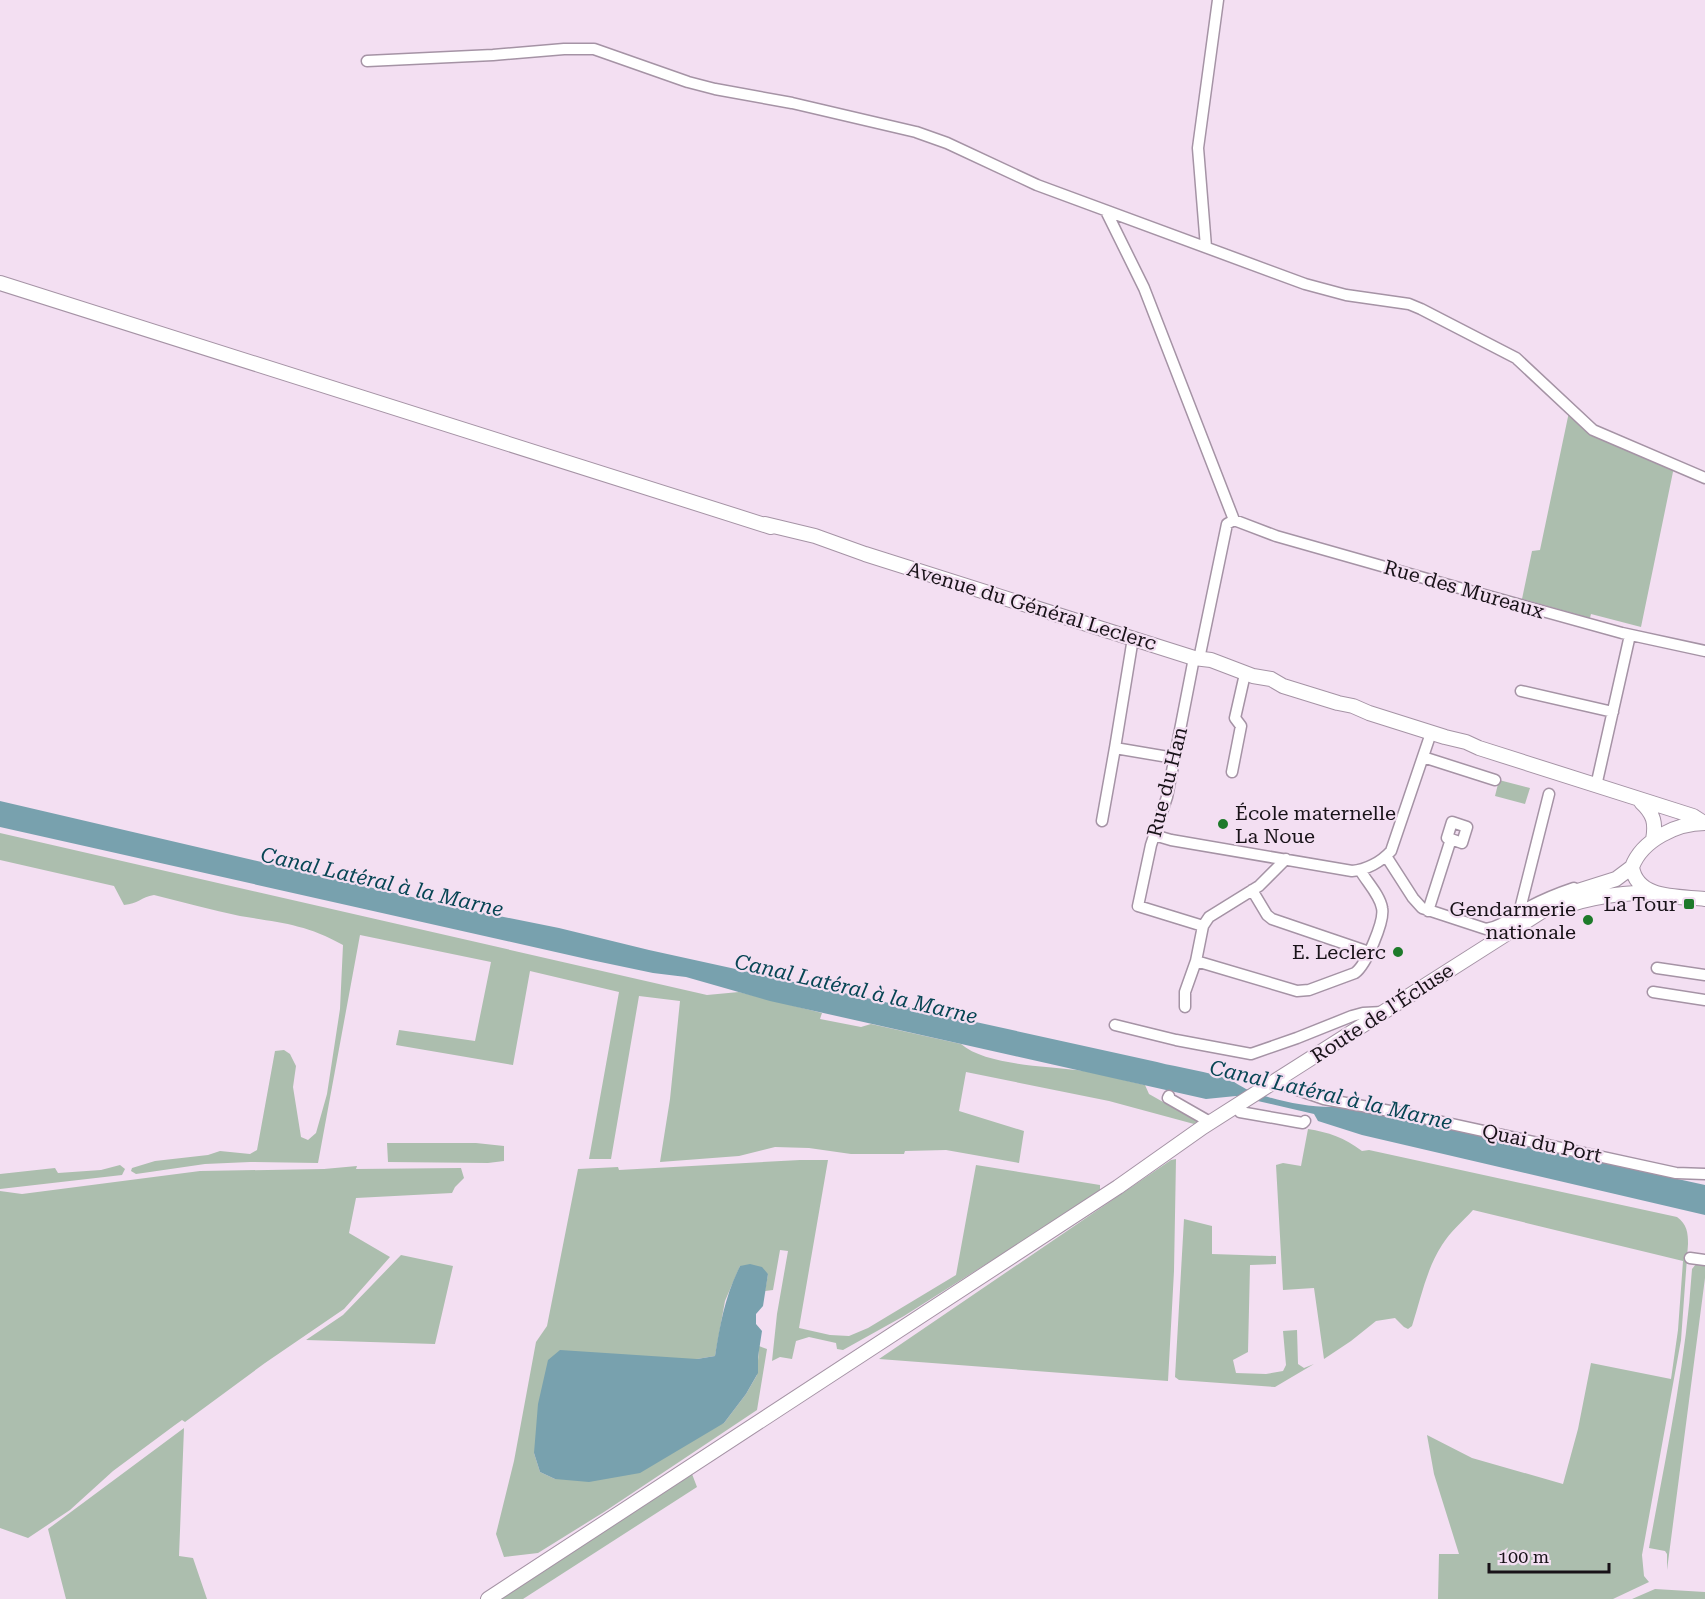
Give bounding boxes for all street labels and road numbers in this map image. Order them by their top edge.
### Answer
street label: Rue des Mureaux [1381,555,1547,624]
street label: Avenue du Général Leclerc [905,557,1159,655]
street label: Rue du Han [1142,724,1192,840]
street label: Route de l'Écluse [1306,958,1458,1068]
street label: Quai du Port [1480,1119,1605,1167]

